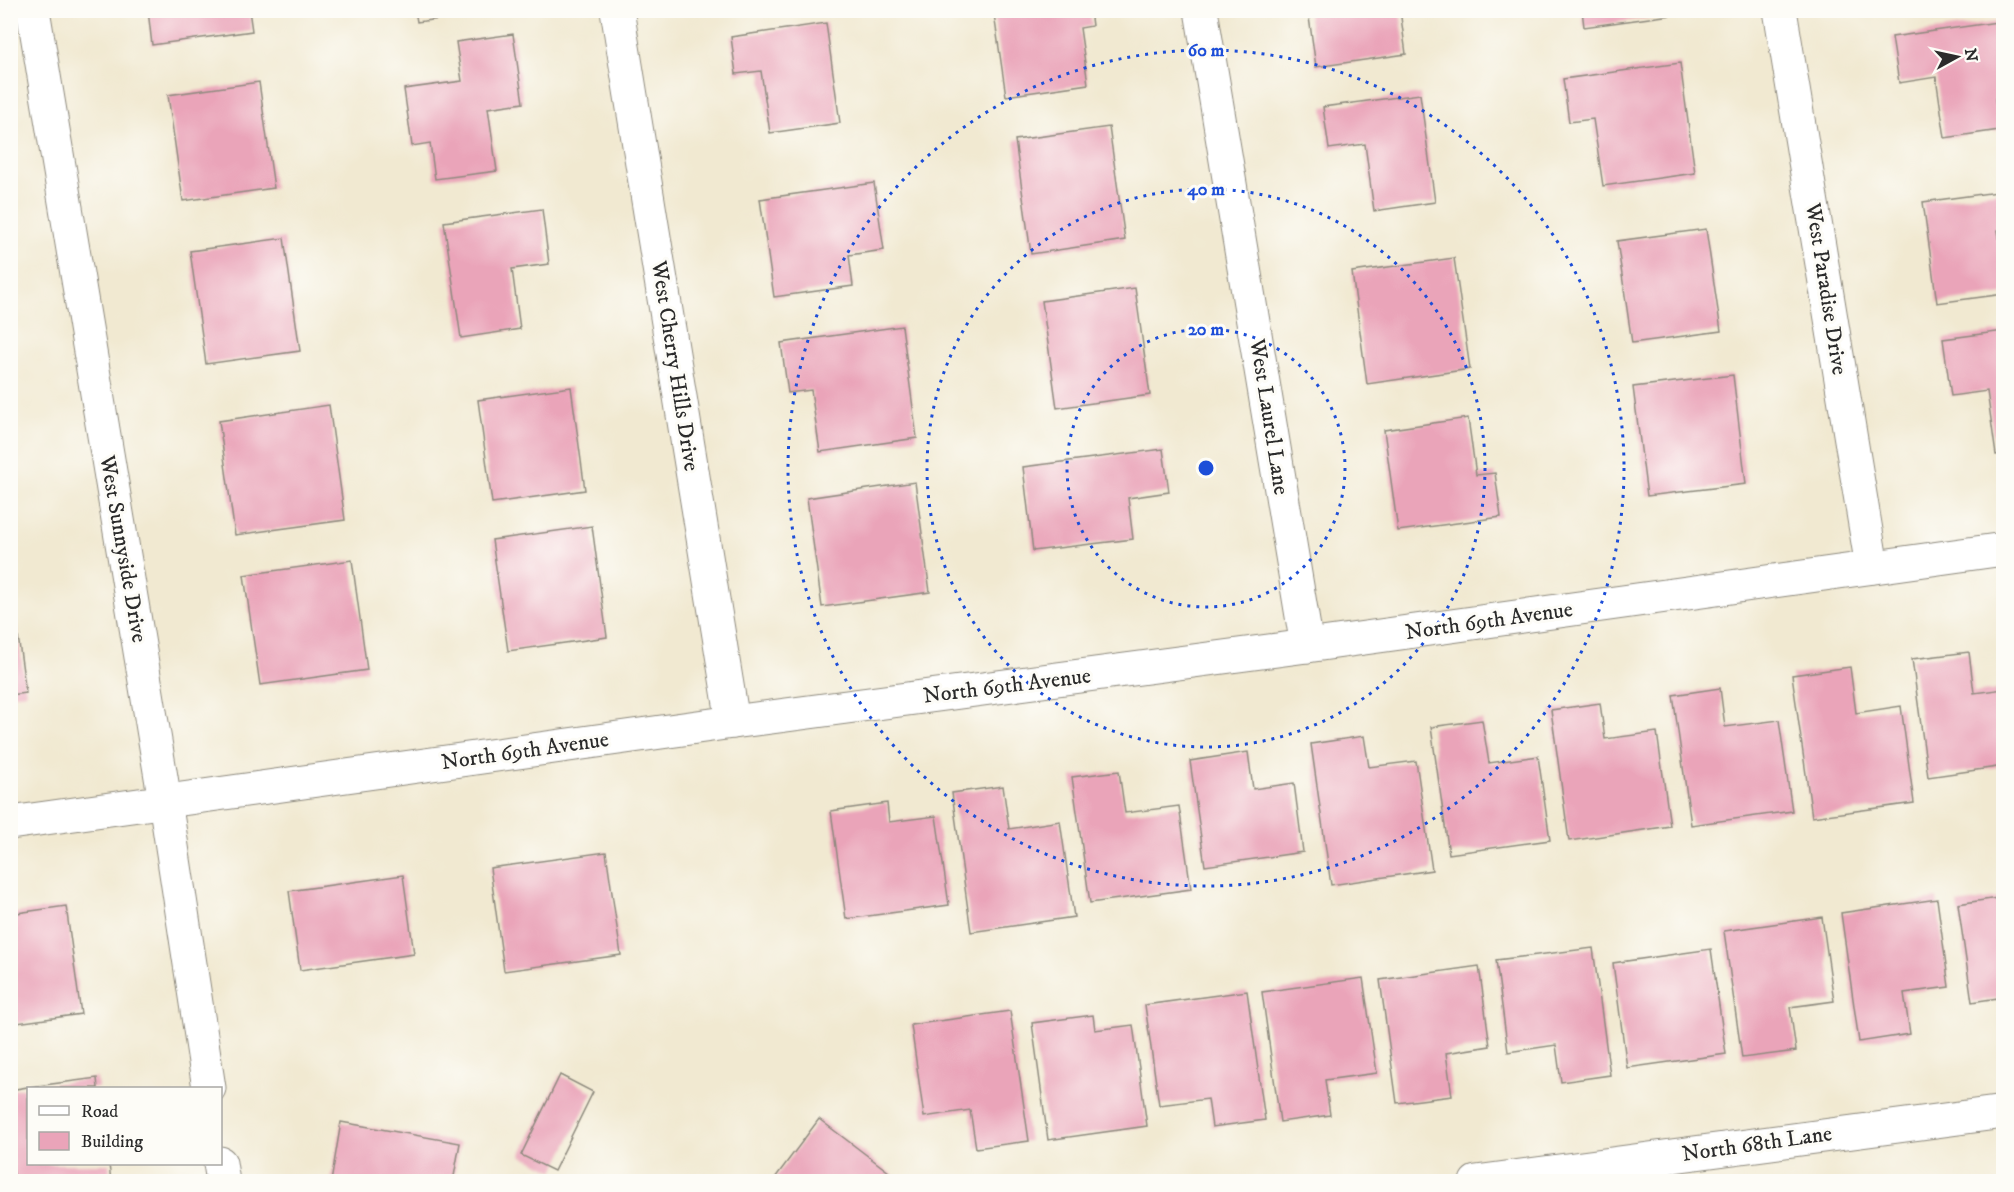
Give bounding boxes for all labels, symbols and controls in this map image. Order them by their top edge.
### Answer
north arrow [1927,27,1987,87]
text: 60 m [1188,40,1225,62]
text: N [1960,47,1982,63]
text: 40 m [1186,179,1225,201]
street label: West Paradise Drive [1799,200,1853,377]
street label: West Cherry Hills Drive [645,258,705,473]
text: 20 m [1188,319,1224,341]
street label: West Laurel Lane [1243,336,1295,497]
street label: West Sunnyside Drive [93,452,153,645]
centre of rings [1196,458,1216,478]
street label: North 69th Avenue [1403,596,1575,646]
street label: North 69th Avenue [922,662,1092,710]
street label: North 69th Avenue [439,726,611,776]
legend [27,1087,222,1165]
text: Road [81,1101,118,1123]
street label: North 68th Lane [1680,1120,1834,1168]
text: Building [81,1131,143,1153]

